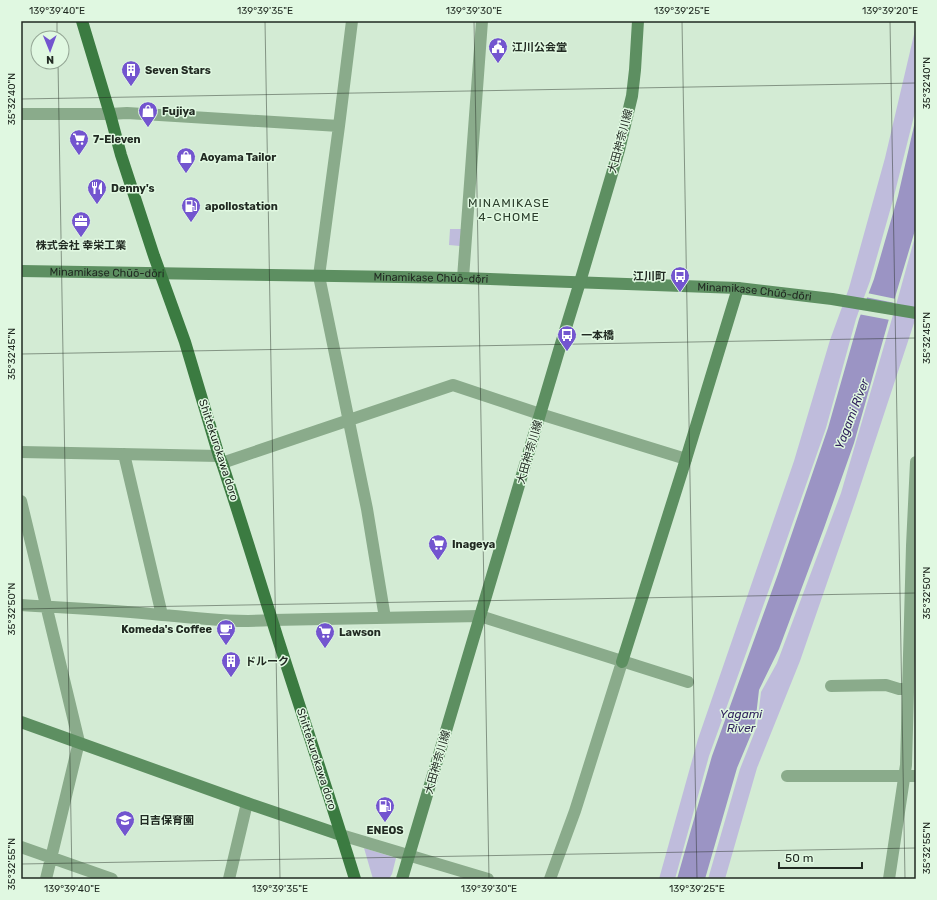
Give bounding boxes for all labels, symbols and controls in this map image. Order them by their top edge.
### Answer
text: 139°39'40"E [29,5,85,17]
text: 139°39'35"E [237,5,293,17]
text: 139°39'30"E [446,5,502,17]
text: 139°39'25"E [654,5,710,17]
text: 139°39'20"E [862,5,918,17]
north arrow [30,30,70,70]
public building icon: 江川公会堂 [487,36,509,64]
place label: 江川公会堂 [512,41,567,54]
text: N [46,53,54,66]
text: 35°32'40"N [921,57,933,109]
building icon: Seven Stars [120,59,142,87]
place label: Seven Stars [145,64,211,77]
text: 35°32'40"N [6,73,18,125]
shop icon: Fujiya [137,100,159,128]
place label: Fujiya [162,105,195,118]
street label: 大田神奈川線 [606,108,635,175]
supermarket icon: 7-Eleven [68,128,90,156]
place label: 7-Eleven [93,133,141,146]
shop icon: Aoyama Tailor [175,146,197,174]
place label: Aoyama Tailor [200,151,276,164]
restaurant icon: Denny's [86,177,108,205]
place label: Denny's [111,182,154,195]
fuel station icon: apollostation [180,195,202,223]
district label: MINAMIKASE 4-CHOME [468,196,550,224]
place label: apollostation [205,200,278,213]
office icon: 株式会社 幸栄工業 [70,210,92,238]
place label: 株式会社 幸栄工業 [36,239,126,252]
street label: Minamikase Chūō-dōri [49,265,164,280]
bus stop icon: 江川町 [669,265,691,293]
place label: 江川町 [633,270,666,283]
street label: Minamikase Chūō-dōri [373,271,489,286]
street label: Minamikase Chūō-dōri [697,281,812,304]
text: 35°32'45"N [921,312,933,364]
bus stop icon: 一本橋 [556,324,578,352]
text: 35°32'45"N [6,328,18,380]
place label: 一本橋 [581,329,614,342]
water label: Yagami River [832,377,872,451]
street label: Shittekurokawa doro [196,398,241,503]
street label: 大田神奈川線 [514,419,545,486]
supermarket icon: Inageya [427,533,449,561]
place label: Inageya [452,538,495,551]
text: 35°32'50"N [921,567,933,619]
text: 35°32'50"N [6,583,18,635]
cafe icon: Komeda's Coffee [215,618,237,646]
supermarket icon: Lawson [314,621,336,649]
place label: Komeda's Coffee [121,623,212,636]
place label: Lawson [339,626,381,639]
building icon: ドルーク [220,650,242,678]
place label: ドルーク [245,655,289,668]
street label: Shittekurokawa doro [294,707,339,812]
water label: Yagami River [720,707,763,735]
street label: 大田神奈川線 [422,729,453,796]
fuel station icon: ENEOS [374,795,396,823]
school or university icon: 日吉保育園 [114,809,136,837]
place label: 日吉保育園 [139,814,194,827]
text: 35°32'55"N [921,822,933,874]
place label: ENEOS [366,824,404,837]
text: 35°32'55"N [6,838,18,890]
scale bar [779,844,862,870]
text: 50 m [785,851,813,865]
text: 139°39'40"E [44,883,100,895]
text: 139°39'35"E [252,883,308,895]
text: 139°39'30"E [461,883,517,895]
text: 139°39'25"E [669,883,725,895]

